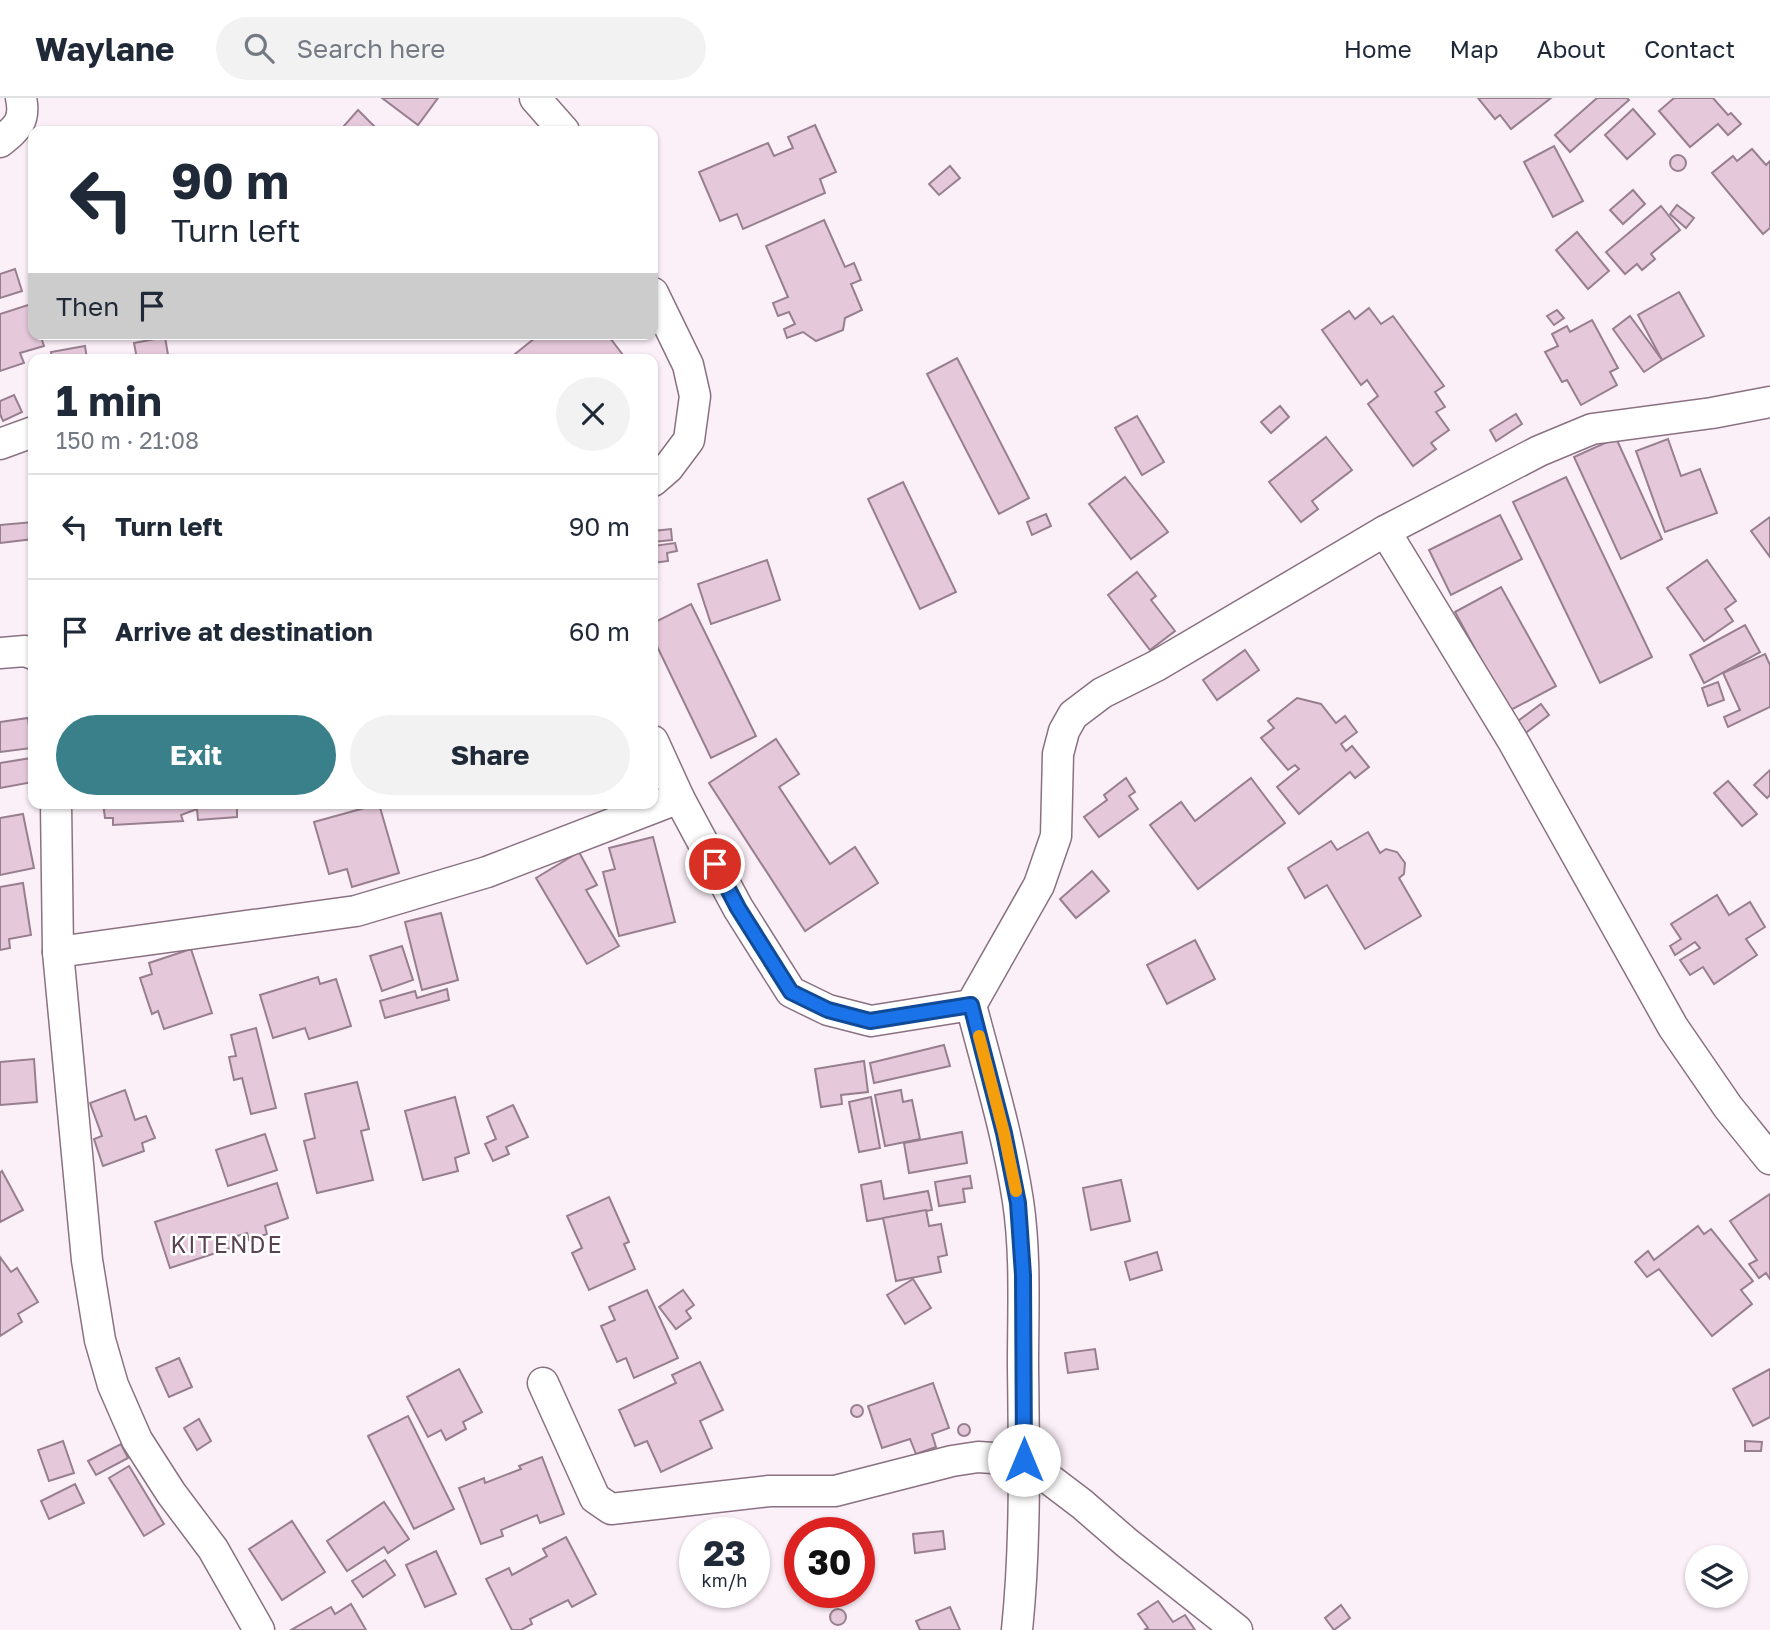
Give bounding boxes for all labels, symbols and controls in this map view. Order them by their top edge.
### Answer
search box [216,17,706,80]
text: Waylane [35,29,174,68]
icon: search [240,29,278,67]
text: Search here [296,33,445,64]
text: Home [1344,34,1412,63]
text: Map [1450,34,1499,63]
text: About [1537,34,1606,63]
text: Contact [1644,34,1735,63]
text: 90 m [171,151,289,210]
icon: left [56,154,147,245]
text: Turn left [171,211,300,249]
icon: arrive [133,287,171,325]
text: Then [56,291,119,322]
text: 1 min [56,375,162,425]
button: close [556,377,630,451]
text: 150 m · 21:08 [56,426,199,454]
icon: left [56,508,94,546]
text: Turn left [115,511,223,542]
text: 90 m [569,511,630,542]
icon: arrive [56,613,94,651]
text: Arrive at destination [115,616,373,647]
text: 60 m [569,616,630,647]
button: Exit [56,715,336,795]
button: Share [350,715,630,795]
pin [685,834,745,894]
icon: arrive [696,845,734,883]
district label: KITENDE [171,1230,284,1258]
position arrow [987,1423,1061,1497]
speed limit sign: 30 [784,1517,875,1608]
text: 23 [703,1532,746,1574]
map controls [1685,1545,1748,1608]
button: layers [1685,1545,1748,1608]
text: km/h [702,1569,747,1591]

